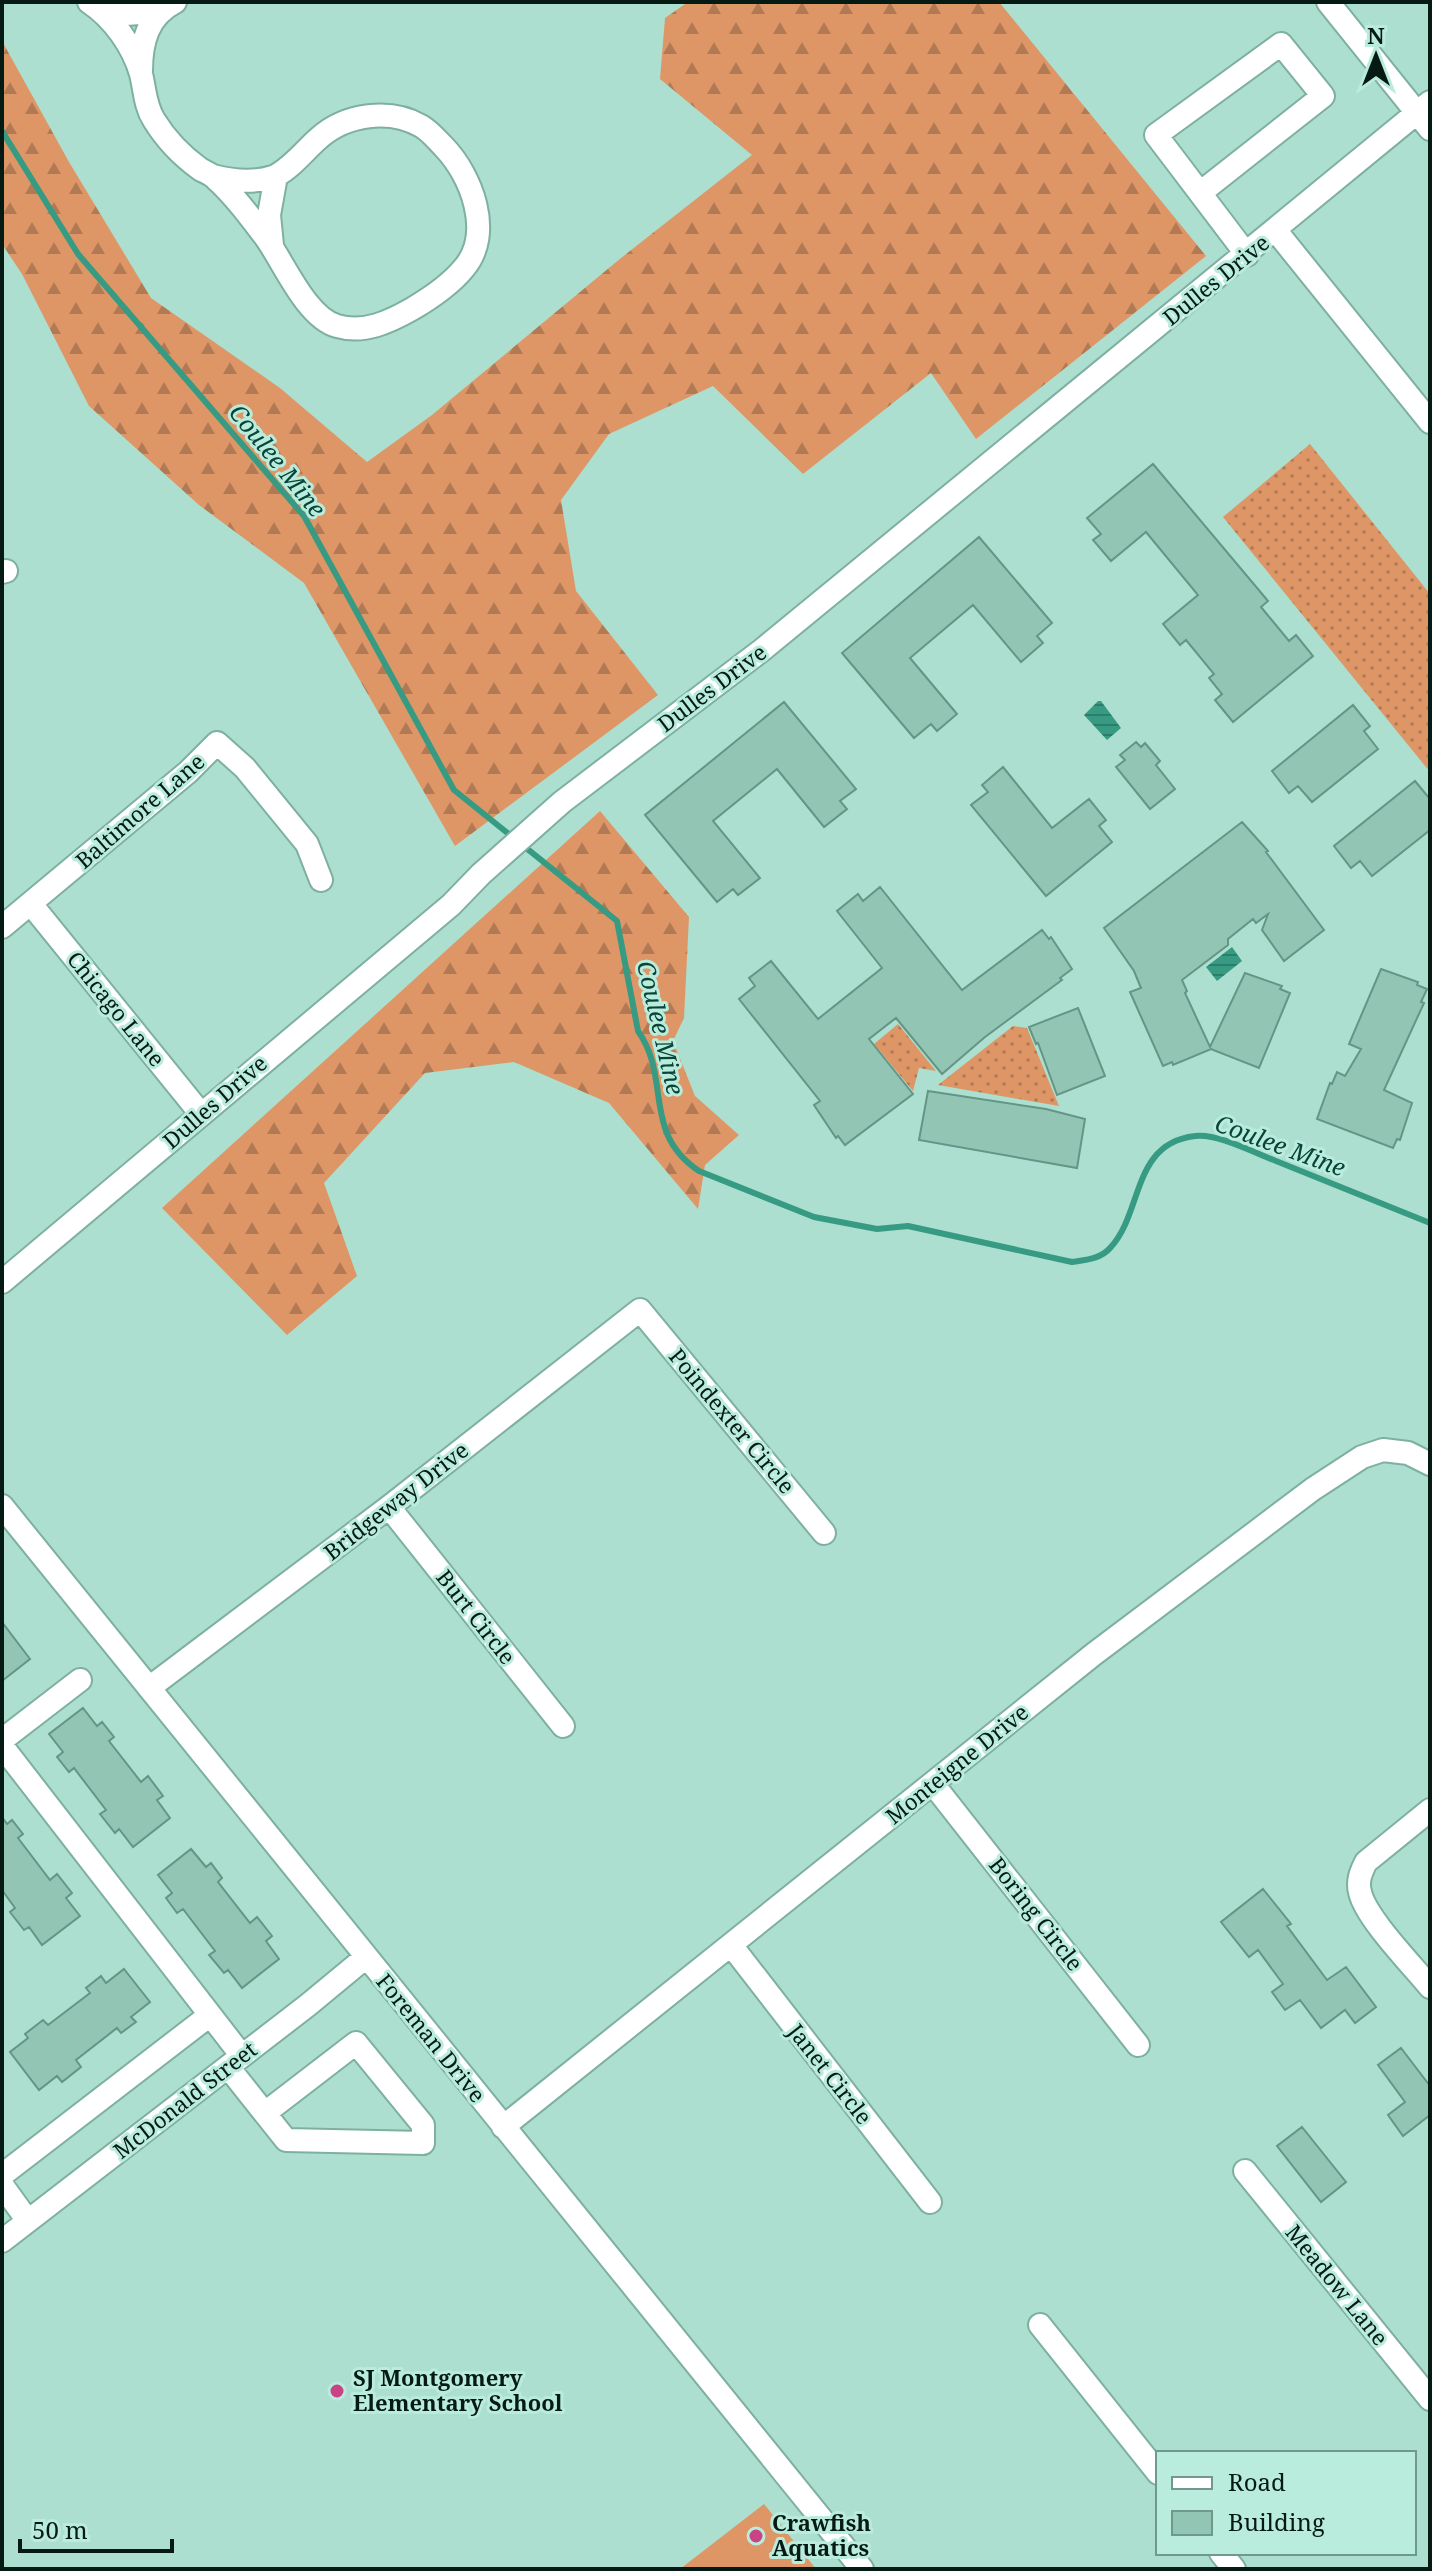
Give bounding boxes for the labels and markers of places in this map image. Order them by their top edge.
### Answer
place label: SJ Montgomery Elementary School [353,2362,563,2417]
marker: SJ Montgomery Elementary School [328,2382,346,2400]
place label: Crawfish Aquatics [772,2507,871,2562]
marker: Crawfish Aquatics [747,2527,765,2545]

